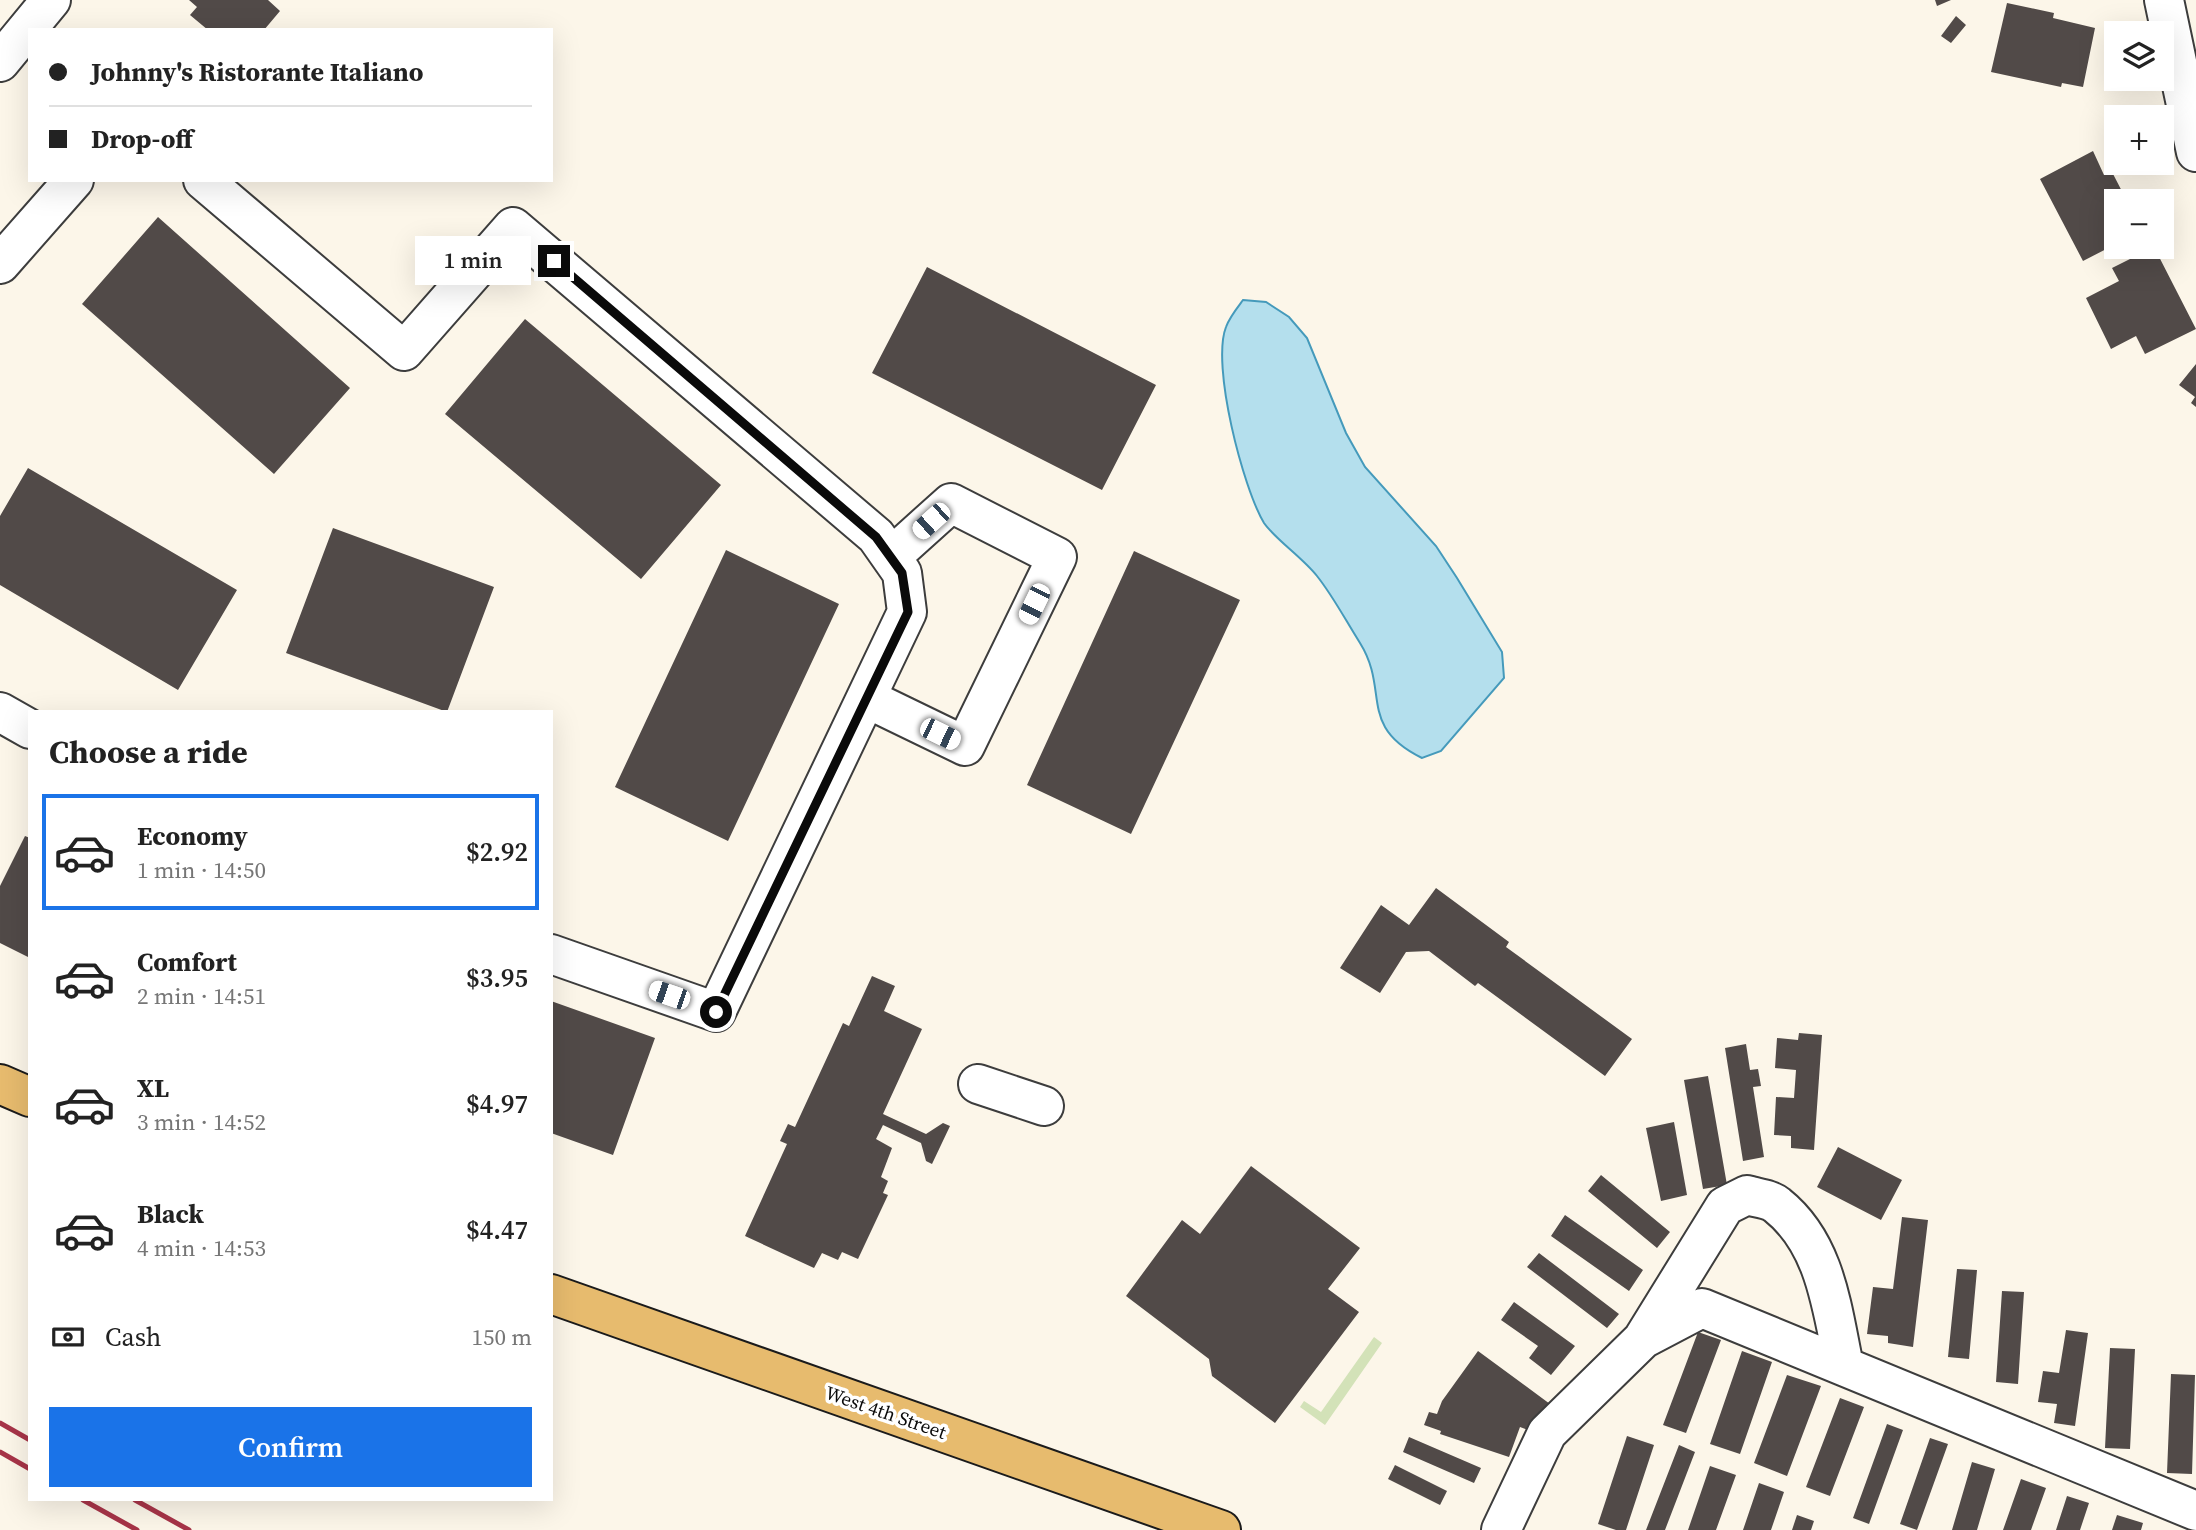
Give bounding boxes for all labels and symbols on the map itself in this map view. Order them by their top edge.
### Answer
callout: 1 min [414,236,530,286]
route end [538,245,570,277]
car [909,499,954,543]
car [1016,581,1053,627]
car [917,715,964,753]
car [646,978,693,1012]
route start [700,996,732,1028]
street label: West 4th Street [822,1379,951,1445]

